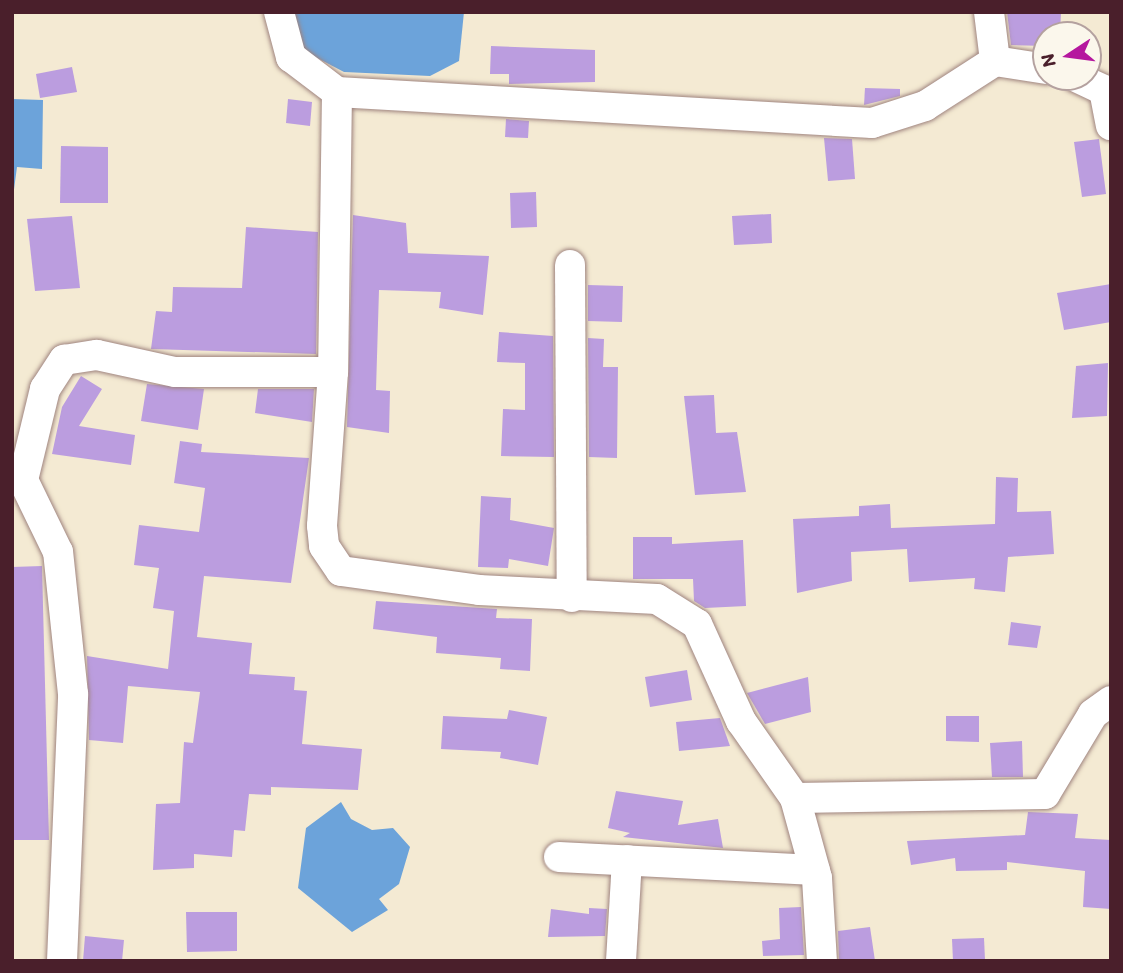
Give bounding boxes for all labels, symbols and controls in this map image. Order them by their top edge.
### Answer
north arrow [1032,21,1102,91]
text: N [1035,52,1061,69]

